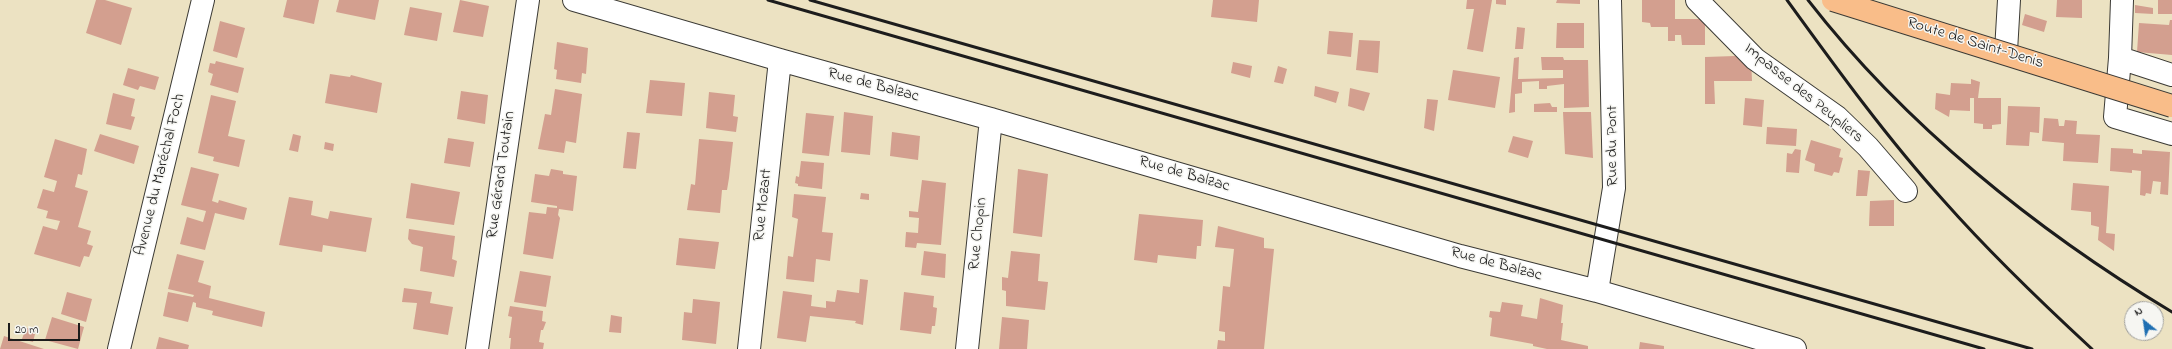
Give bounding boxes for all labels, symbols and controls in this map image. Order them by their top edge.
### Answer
street label: Route de Saint-Denis [1904,14,2046,74]
street label: Impasse des Peupliers [1739,40,1867,148]
street label: Rue de Balzac [825,65,921,107]
street label: Avenue du Maréchal Foch [132,92,190,258]
street label: Rue du Pont [1603,105,1623,187]
street label: Rue Gérard Toutain [484,110,520,240]
street label: Rue de Balzac [1136,153,1232,197]
street label: Rue Mozart [751,168,777,242]
street label: Rue Chopin [966,197,992,271]
street label: Rue de Balzac [1448,244,1544,286]
north arrow [2124,301,2164,341]
text: N [2131,303,2146,320]
scale bar [10,315,82,341]
text: 20 m [15,321,38,339]

